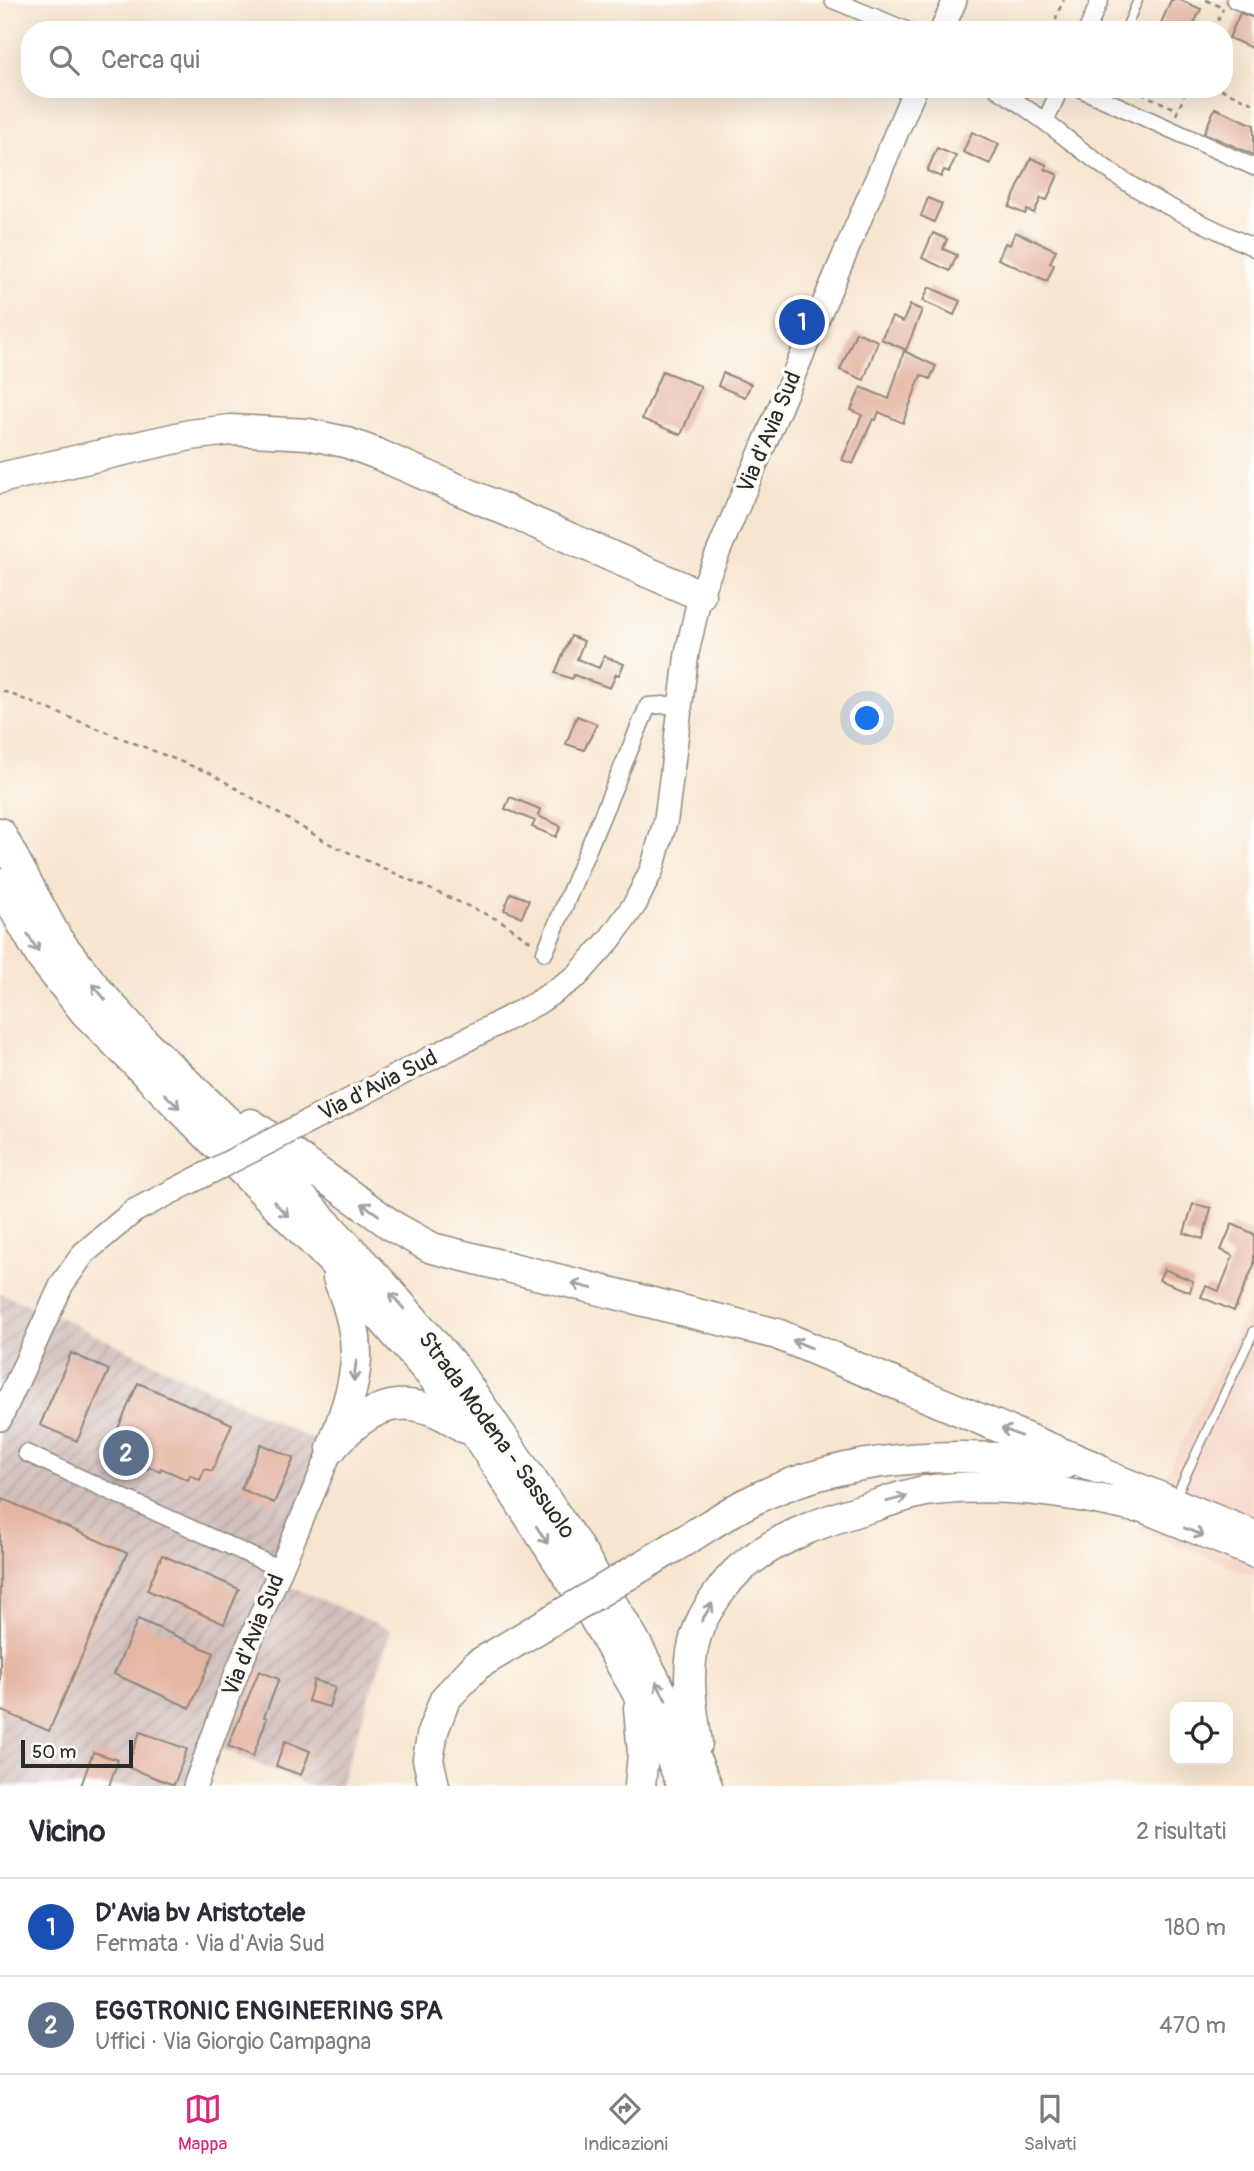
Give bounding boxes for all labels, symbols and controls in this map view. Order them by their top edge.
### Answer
search box [21,21,1233,98]
icon: search [45,41,83,79]
text: Cerca qui [101,44,200,76]
pin: 1 [779,296,825,348]
street label: Via d'Avia Sud [730,367,808,497]
your location [850,701,884,735]
one-way arrow [26,933,40,953]
one-way arrow [91,983,107,1001]
street label: Via d'Avia Sud [314,1043,442,1127]
one-way arrow [163,1092,180,1109]
one-way arrow [273,1200,290,1217]
one-way arrow [361,1202,380,1217]
one-way arrow [571,1279,594,1292]
one-way arrow [389,1292,405,1310]
street label: Strada Modena - Sassuolo [412,1326,582,1544]
one-way arrow [791,1337,813,1350]
one-way arrow [348,1359,361,1382]
one-way arrow [1001,1424,1023,1437]
pin: 2 [103,1427,149,1479]
one-way arrow [885,1492,908,1505]
one-way arrow [535,1524,549,1544]
one-way arrow [1183,1526,1204,1539]
street label: Via d'Avia Sud [215,1570,291,1700]
one-way arrow [701,1603,715,1623]
one-way arrow [654,1682,668,1702]
map controls [1170,1702,1233,1765]
button: locate [1170,1702,1233,1765]
scale bar [21,1737,133,1769]
text: 50 m [32,1740,76,1764]
text: Vicino [28,1813,105,1850]
text: 2 risultati [1136,1817,1226,1846]
text: D'Avia bv Aristotele [95,1897,305,1929]
text: 1 [47,1913,56,1942]
text: 180 m [1164,1913,1226,1942]
text: Fermata · Via d'Avia Sud [95,1929,325,1958]
text: EGGTRONIC ENGINEERING SPA [95,1995,443,2027]
text: 2 [45,2011,57,2040]
text: 470 m [1159,2011,1226,2040]
text: Uffici · Via Giorgio Campagna [95,2027,371,2056]
tab: Mappa [178,2090,227,2156]
tab: Indicazioni [583,2090,668,2156]
tab: Salvati [1024,2090,1076,2156]

